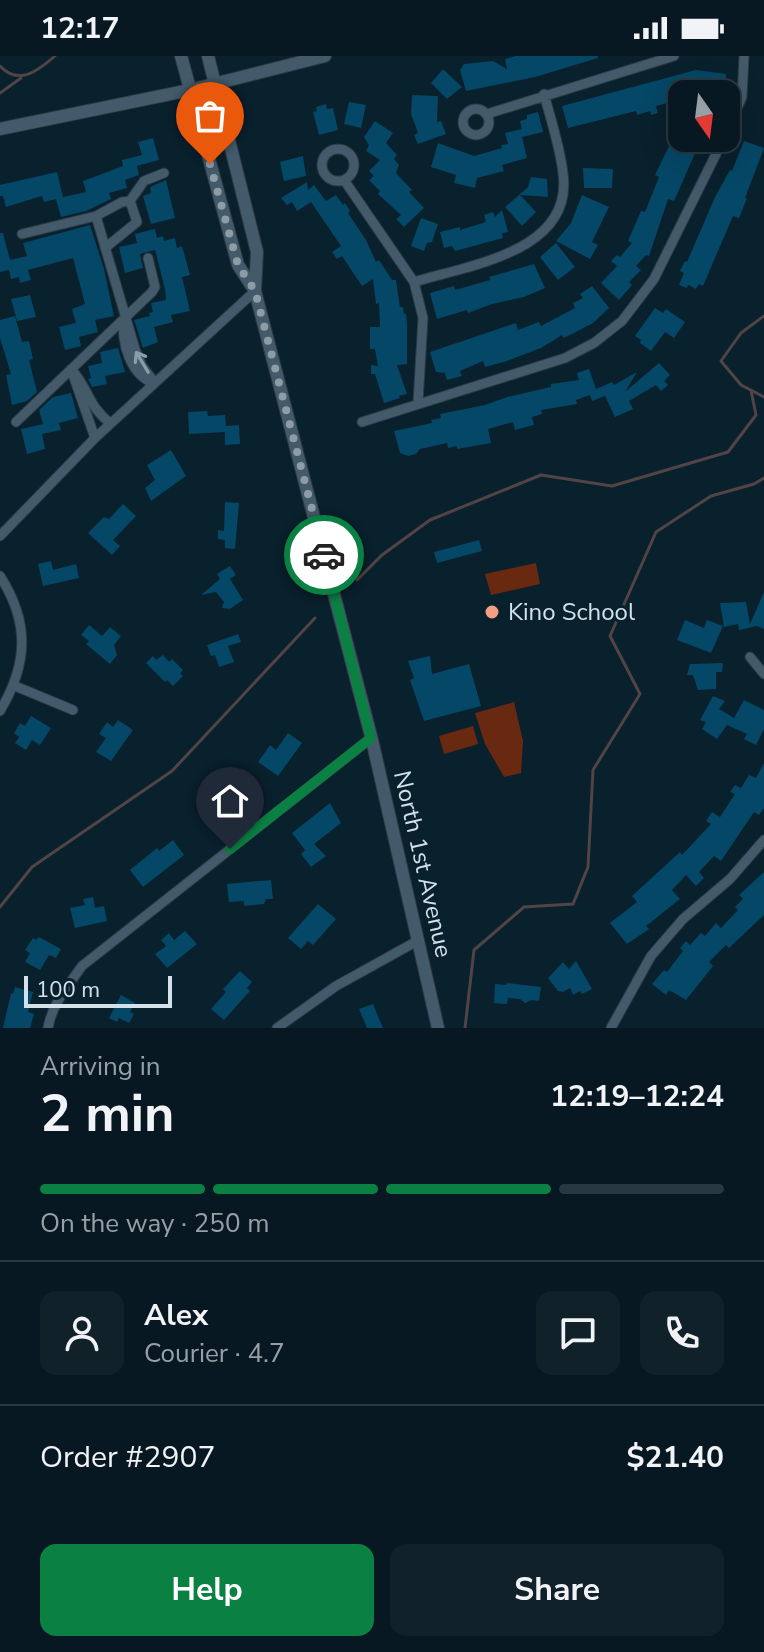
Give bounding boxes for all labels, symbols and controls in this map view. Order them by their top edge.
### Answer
text: 12:17 [40,8,119,49]
north arrow [668,80,740,152]
map controls [668,80,740,152]
pin [176,82,244,164]
icon: bag [188,94,232,138]
one-way arrow [134,351,150,374]
courier [284,515,364,595]
icon: car [302,533,346,577]
place label: Kino School [508,596,635,628]
marker: Kino School [483,603,501,621]
pin [196,767,264,849]
street label: North 1st Avenue [386,768,460,960]
icon: home [208,779,252,823]
scale bar [24,972,172,1008]
text: 100 m [36,975,100,1005]
text: Arriving in [40,1049,161,1084]
text: 12:19–12:24 [550,1076,724,1117]
text: 2 min [40,1078,175,1149]
text: On the way · 250 m [40,1206,269,1241]
button: person [40,1291,124,1375]
button: chat [536,1291,620,1375]
button: phone [640,1291,724,1375]
text: Alex [144,1295,208,1336]
text: Courier · 4.7 [144,1336,285,1371]
text: Order #2907 [40,1437,215,1478]
text: $21.40 [627,1437,724,1478]
button: Help [40,1544,374,1636]
button: Share [390,1544,724,1636]

